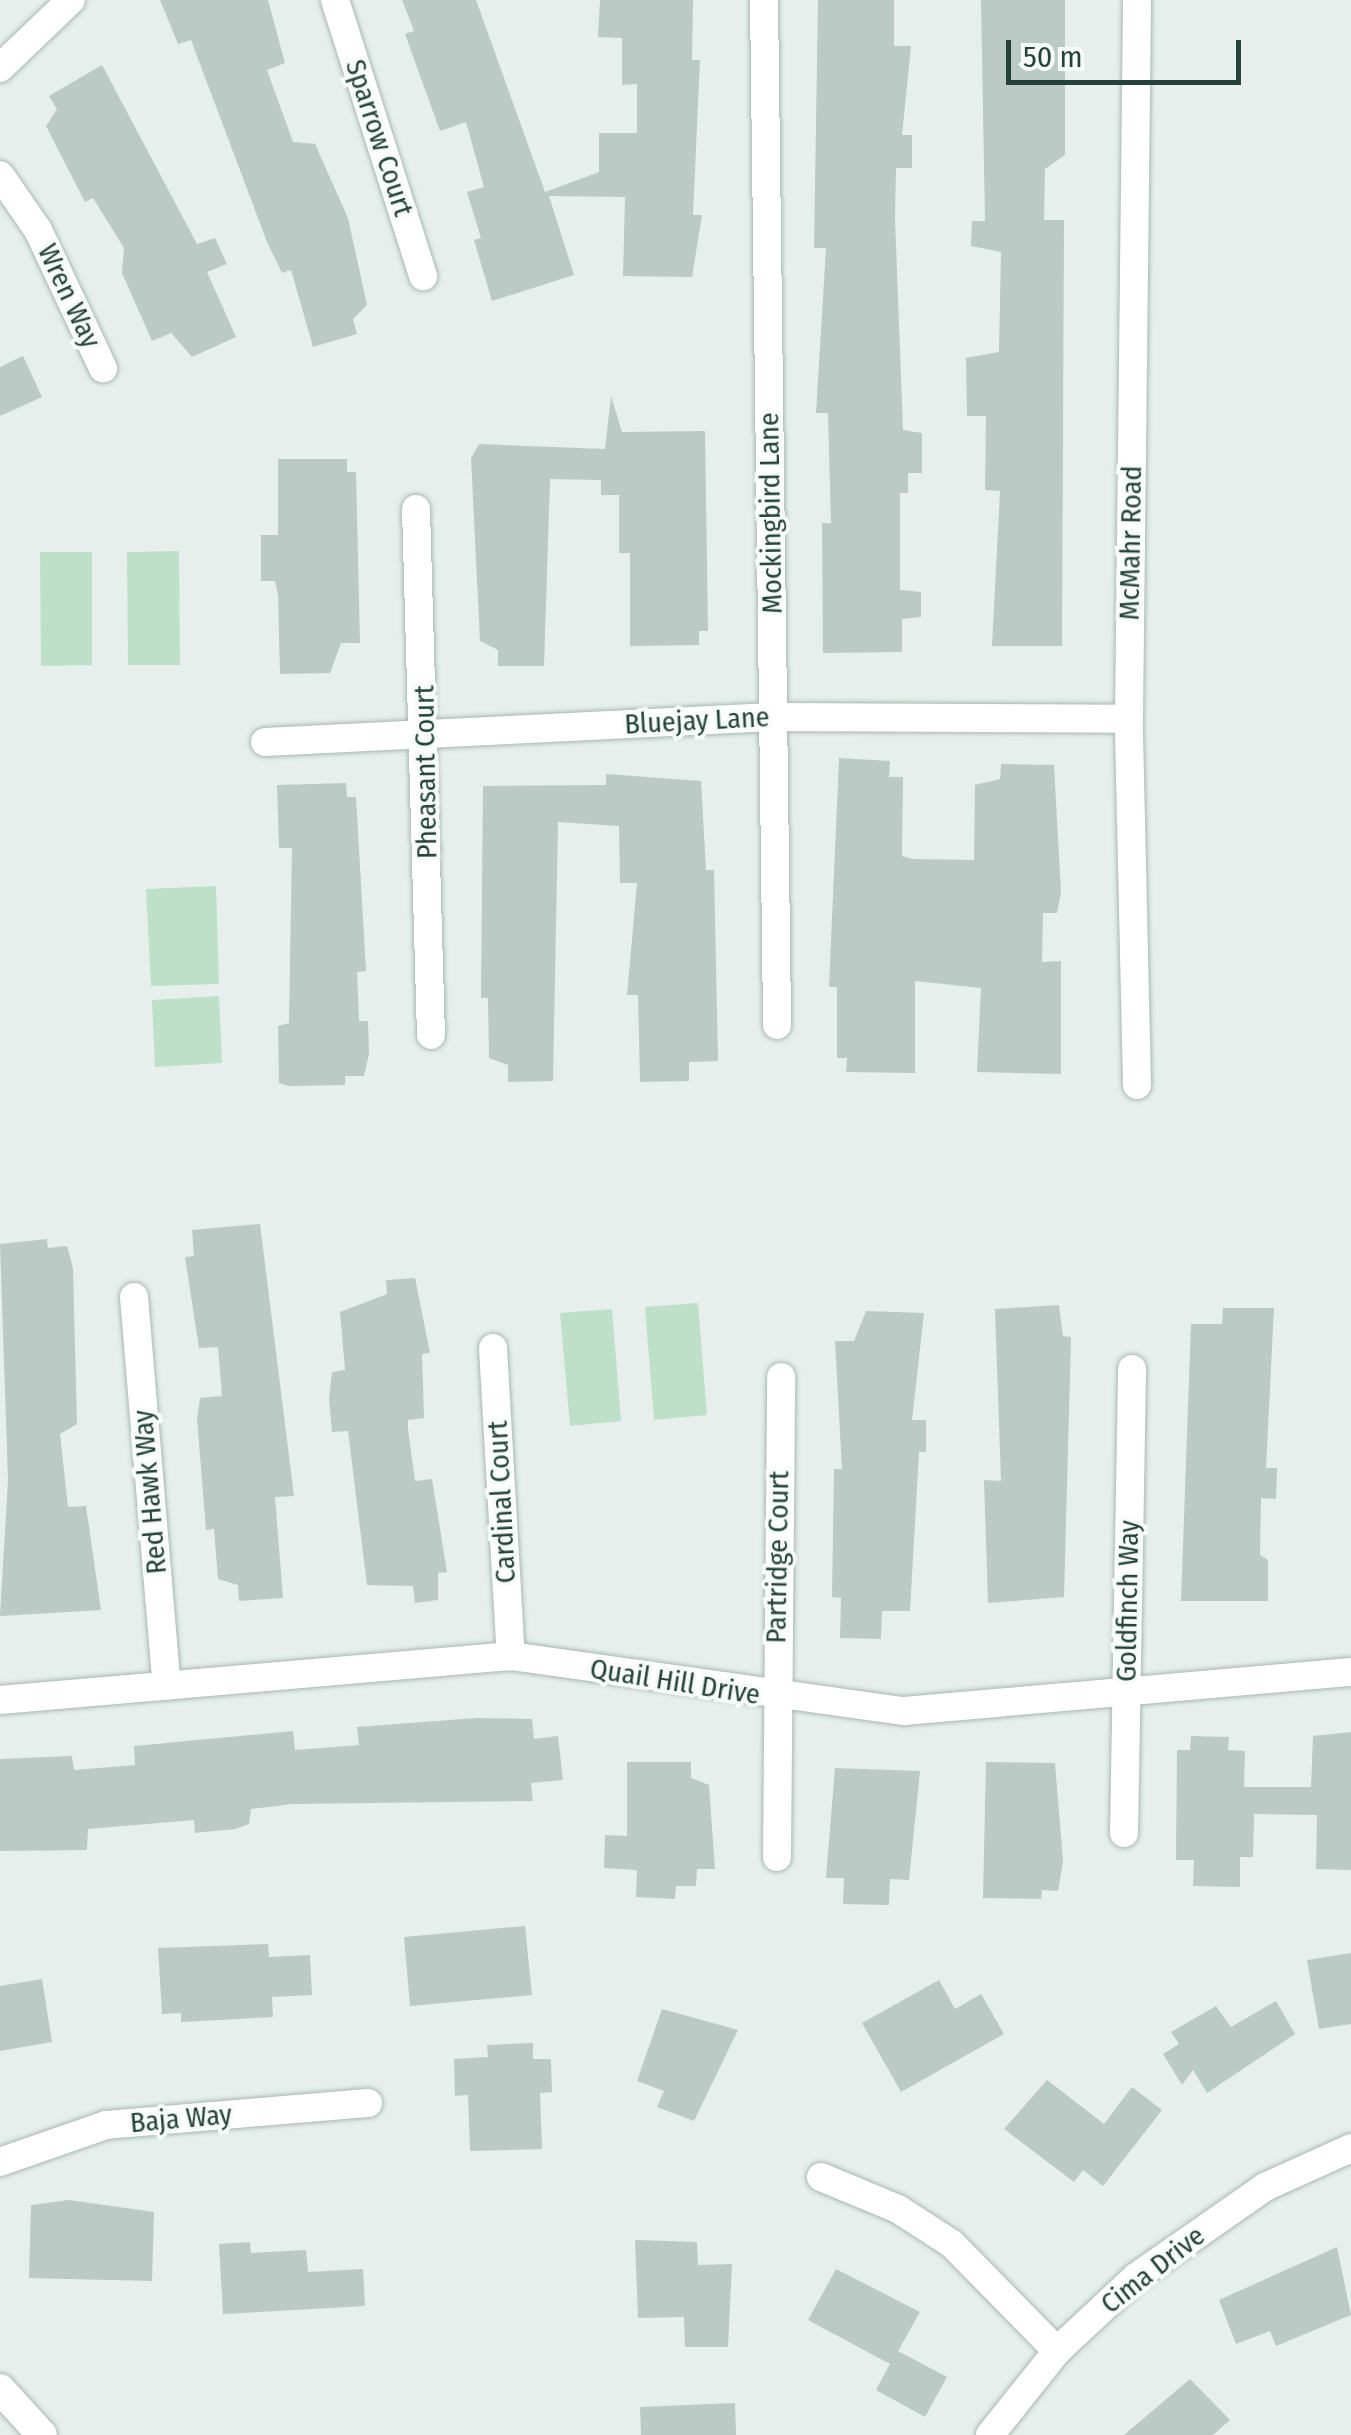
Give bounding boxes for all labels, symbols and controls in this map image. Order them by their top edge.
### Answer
scale bar [1011,20,1246,82]
text: 50 m [1023,39,1083,75]
street label: Sparrow Court [338,55,420,221]
street label: Wren Way [30,239,108,353]
street label: Mockingbird Lane [752,412,790,614]
street label: McMahr Road [1113,465,1149,621]
street label: Pheasant Court [408,685,444,859]
street label: Bluejay Lane [624,700,770,742]
street label: Red Hawk Way [126,1409,174,1575]
street label: Cardinal Court [481,1420,523,1584]
street label: Partridge Court [760,1470,796,1644]
street label: Goldfinch Way [1110,1520,1146,1682]
street label: Quail Hill Drive [588,1652,762,1712]
street label: Baja Way [129,2098,233,2140]
street label: Cima Drive [1094,2219,1212,2321]

